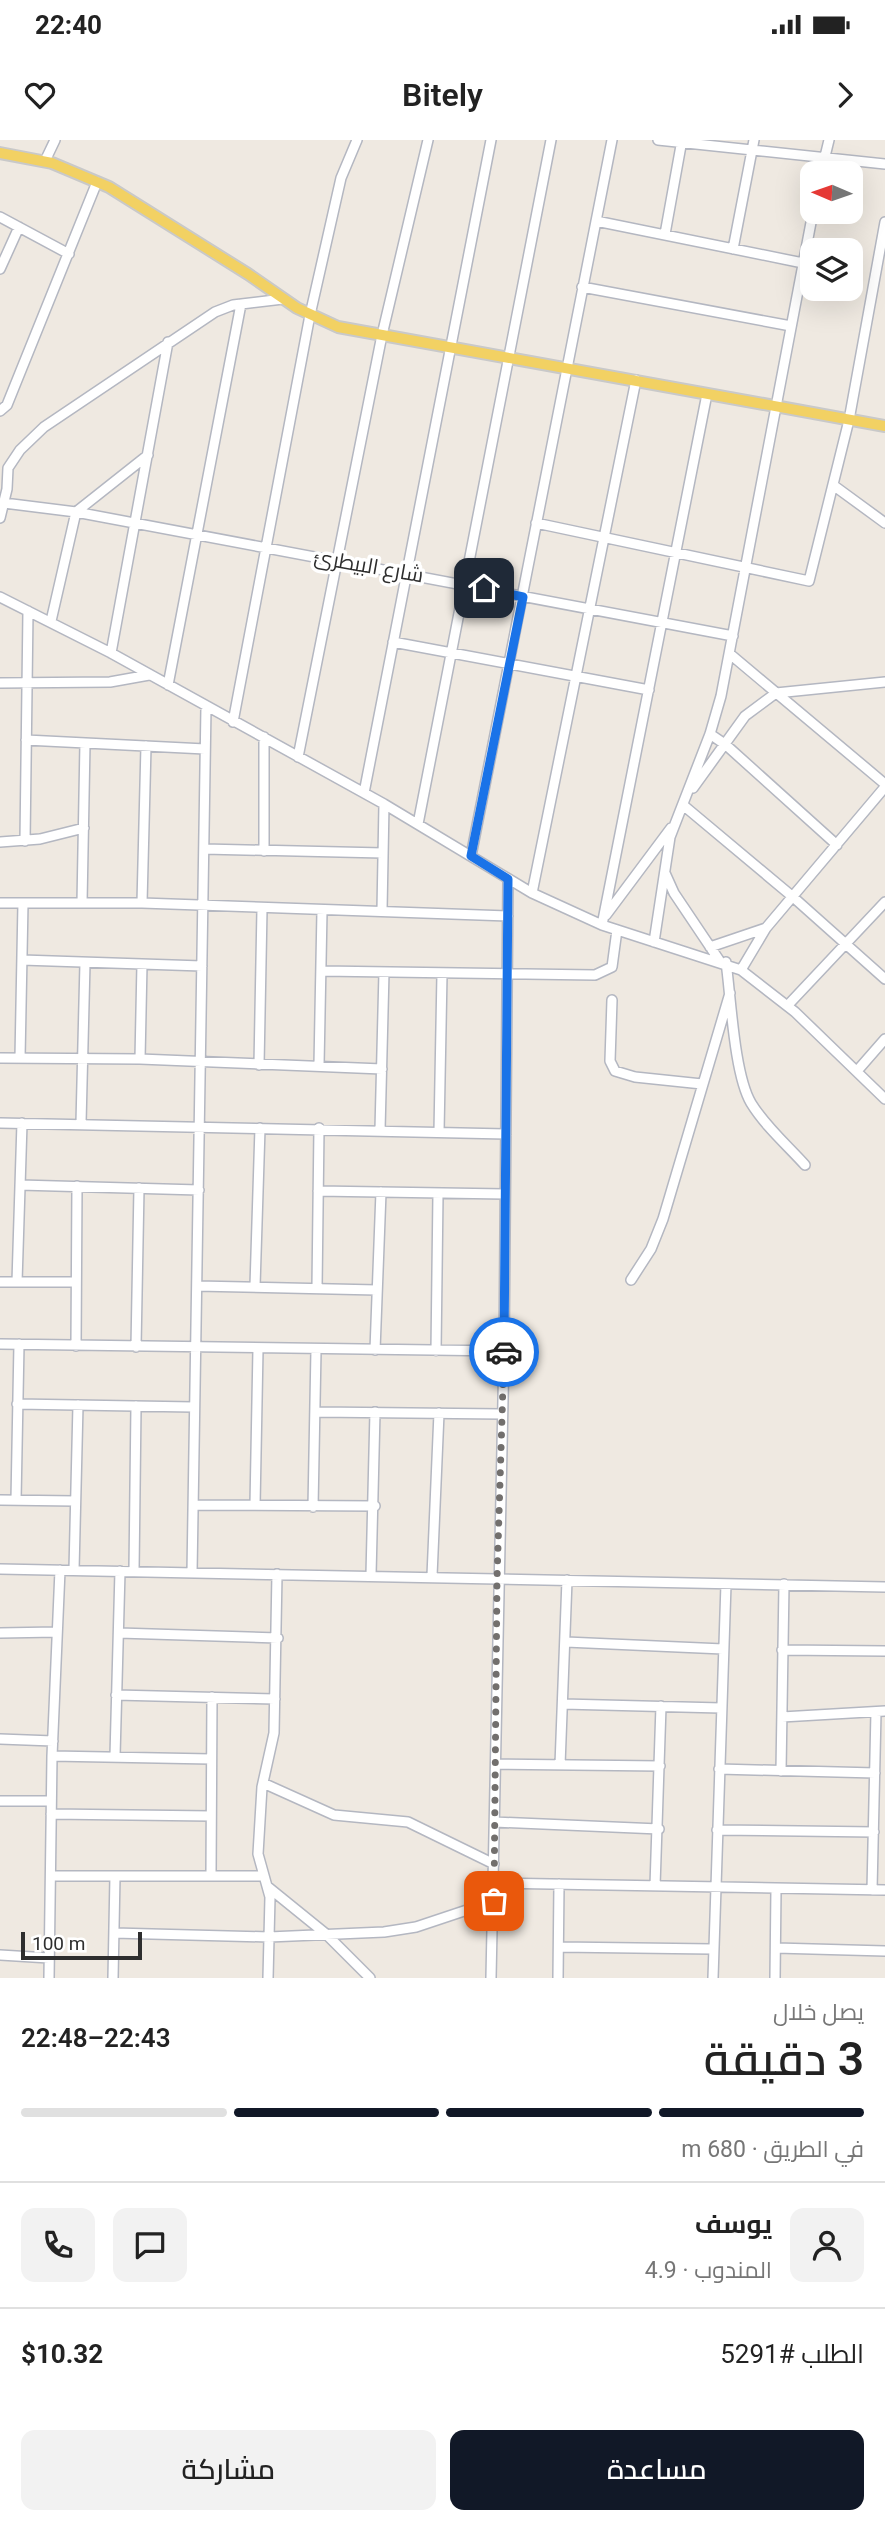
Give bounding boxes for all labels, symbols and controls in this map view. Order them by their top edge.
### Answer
text: 22:40 [35,10,102,40]
icon: heart [21,76,59,114]
text: Bitely [402,76,483,114]
icon: forward [826,76,864,114]
north arrow [800,161,863,224]
map controls [800,161,863,301]
button: layers [800,238,863,301]
street label: شارع البيطرئ [312,545,426,589]
pin [454,558,514,618]
icon: home [465,569,503,607]
courier [469,1317,539,1387]
icon: car [485,1333,523,1371]
pin [464,1871,524,1931]
icon: bag [475,1882,513,1920]
scale bar [21,1929,142,1961]
text: 100 m [32,1932,85,1955]
text: يصل خلال [773,1999,864,2026]
text: 22:43–22:48 [21,2023,171,2053]
text: 3 دقيقة [704,2032,864,2086]
text: في الطريق · 680 m [681,2136,864,2163]
button: phone [21,2208,95,2282]
button: chat [113,2208,187,2282]
button: person [790,2208,864,2282]
text: يوسف [695,2209,772,2239]
text: المندوب · 4.9 [645,2257,772,2284]
text: $10.32 [21,2339,103,2369]
text: الطلب #5291 [720,2339,864,2369]
button: مشاركة [21,2430,436,2510]
button: مساعدة [450,2430,864,2510]

